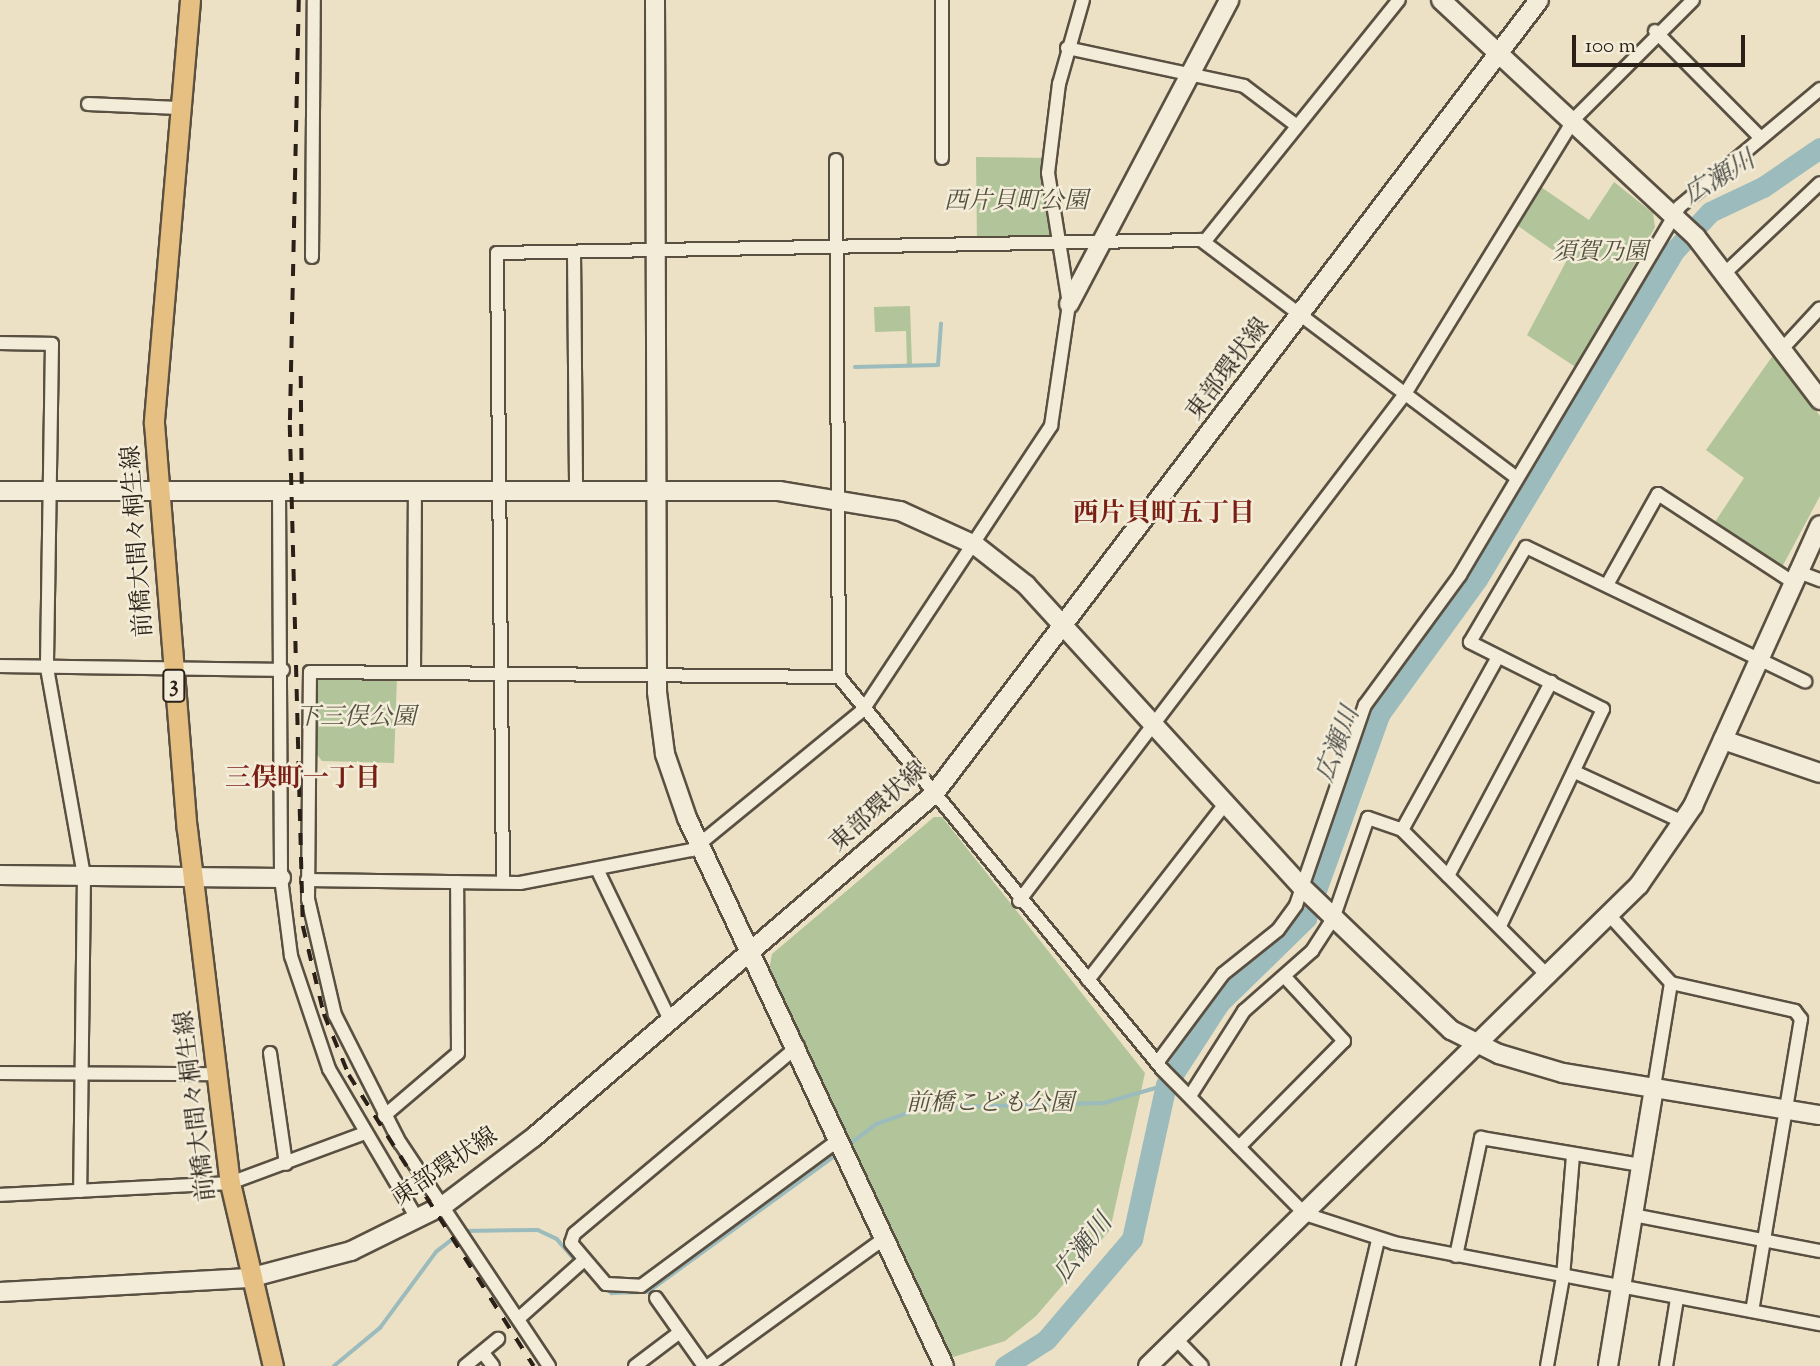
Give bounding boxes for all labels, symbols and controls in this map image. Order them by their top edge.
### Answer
scale bar [1575,21,1748,65]
text: 100 m [1585,32,1636,62]
water label: 広瀬川 [1679,146,1761,212]
park label: 西片貝町公園 [944,189,1088,217]
park label: 須賀乃園 [1552,240,1648,268]
street label: 東部環状線 [1181,313,1277,427]
street label: 前橋大間々桐生線 [118,444,160,638]
district label: 西片貝町五丁目 [1073,499,1255,531]
road number: 3 [162,666,186,706]
water label: 広瀬川 [1310,703,1368,787]
park label: 下三俣公園 [296,705,416,733]
street label: 東部環状線 [825,757,933,859]
district label: 三俣町一丁目 [225,764,381,796]
street label: 前橋大間々桐生線 [171,1009,223,1203]
park label: 前橋こども公園 [906,1091,1074,1119]
street label: 東部環状線 [388,1123,504,1213]
water label: 広瀬川 [1048,1209,1120,1289]

